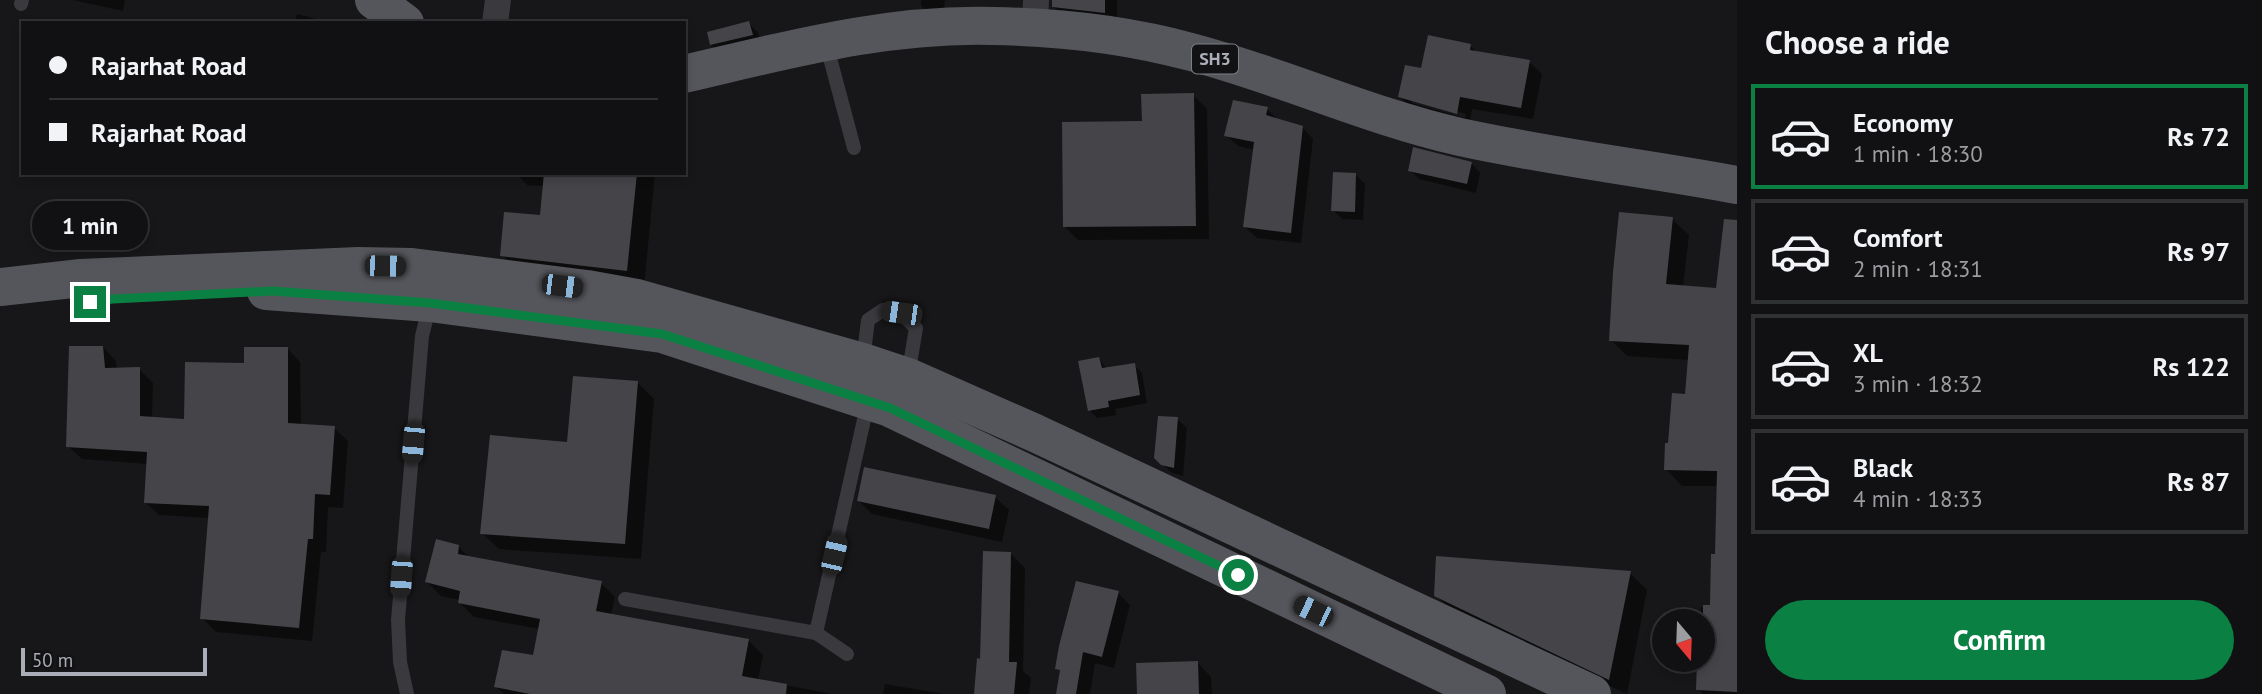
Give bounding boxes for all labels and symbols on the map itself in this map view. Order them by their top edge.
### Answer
road number: SH3 [1192,44,1238,74]
callout: 1 min [32,201,148,250]
car [364,255,407,277]
car [540,273,585,299]
route end [74,286,106,318]
car [879,300,924,326]
car [401,421,426,465]
car [820,531,849,577]
car [390,555,413,599]
route start [1222,559,1254,591]
car [1290,592,1337,630]
north arrow [1652,609,1715,672]
scale bar [21,645,206,677]

